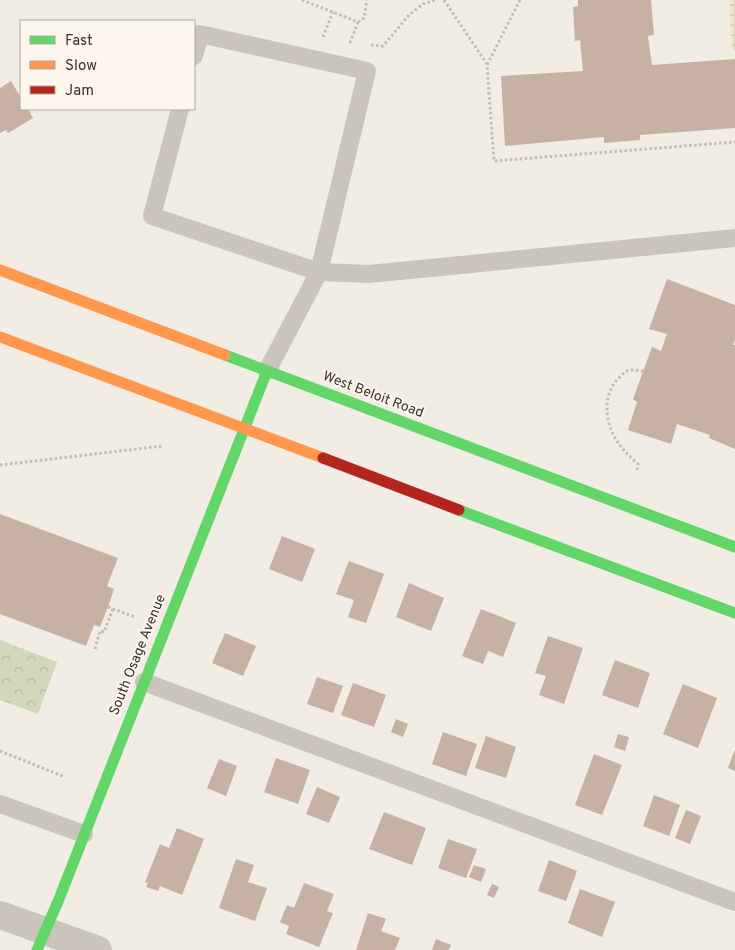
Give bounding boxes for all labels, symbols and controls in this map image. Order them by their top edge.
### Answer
legend [20,20,195,110]
text: Fast [65,32,93,51]
text: Slow [65,57,97,76]
text: Jam [65,82,94,101]
street label: West Beloit Road [320,368,426,422]
street label: South Osage Avenue [106,592,170,718]

